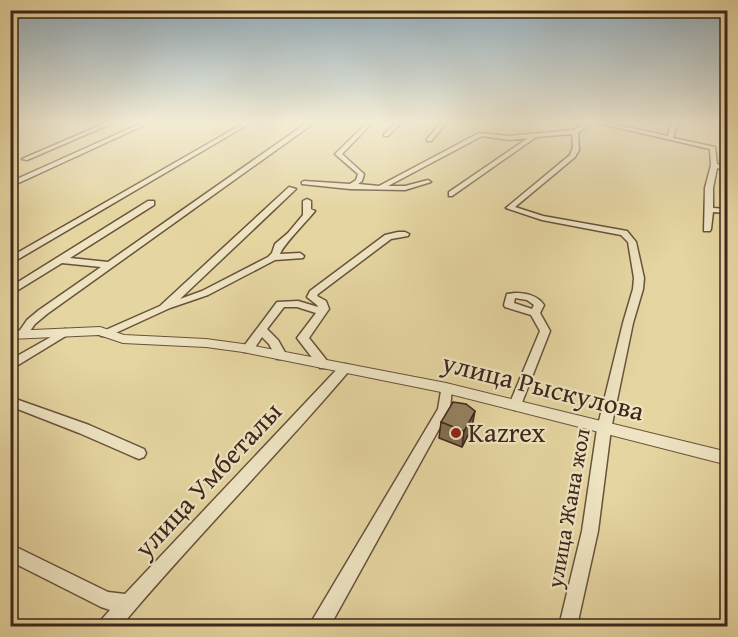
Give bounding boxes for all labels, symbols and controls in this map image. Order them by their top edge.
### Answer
street label: улица Рыскулова [437,341,649,430]
street label: улица Умбеталы [124,392,290,567]
place label: Kazrex [468,412,546,452]
marker: Kazrex [449,426,463,440]
street label: улица Жана жол [538,426,598,591]

